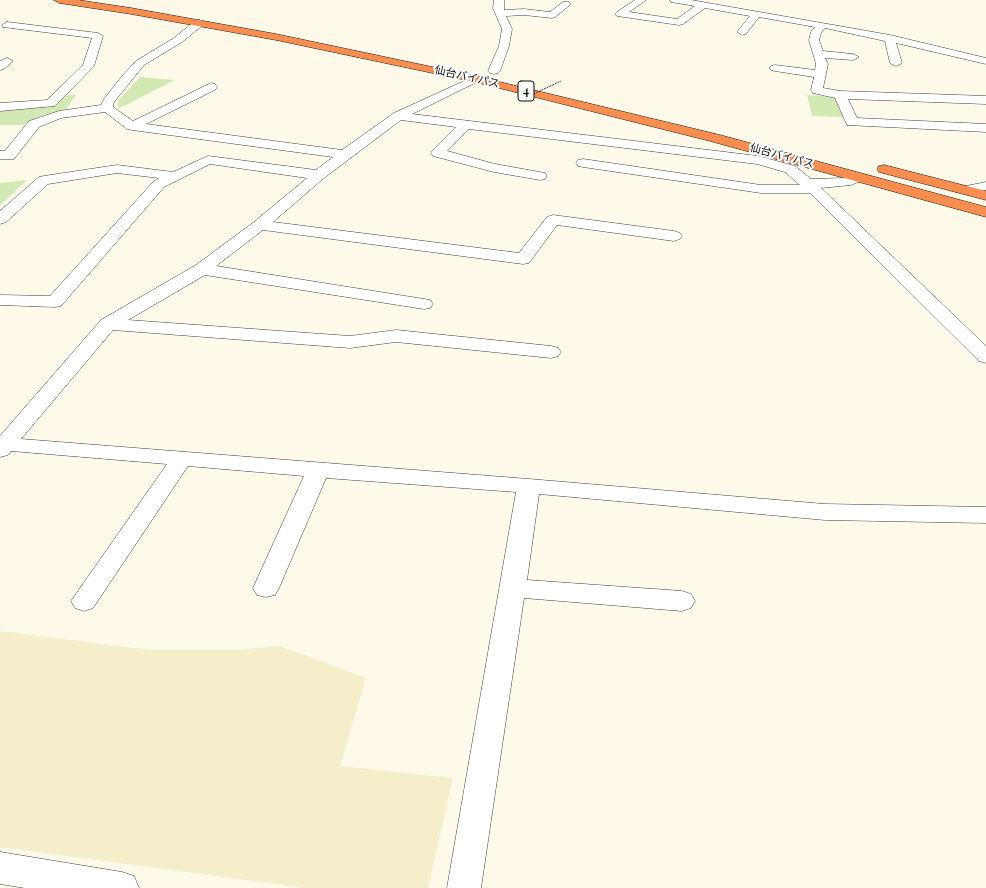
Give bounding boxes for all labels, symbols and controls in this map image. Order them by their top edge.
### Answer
street label: 仙台バイパス [433,63,501,91]
road number: 4 [518,81,534,101]
street label: 仙台バイパス [748,141,816,171]

